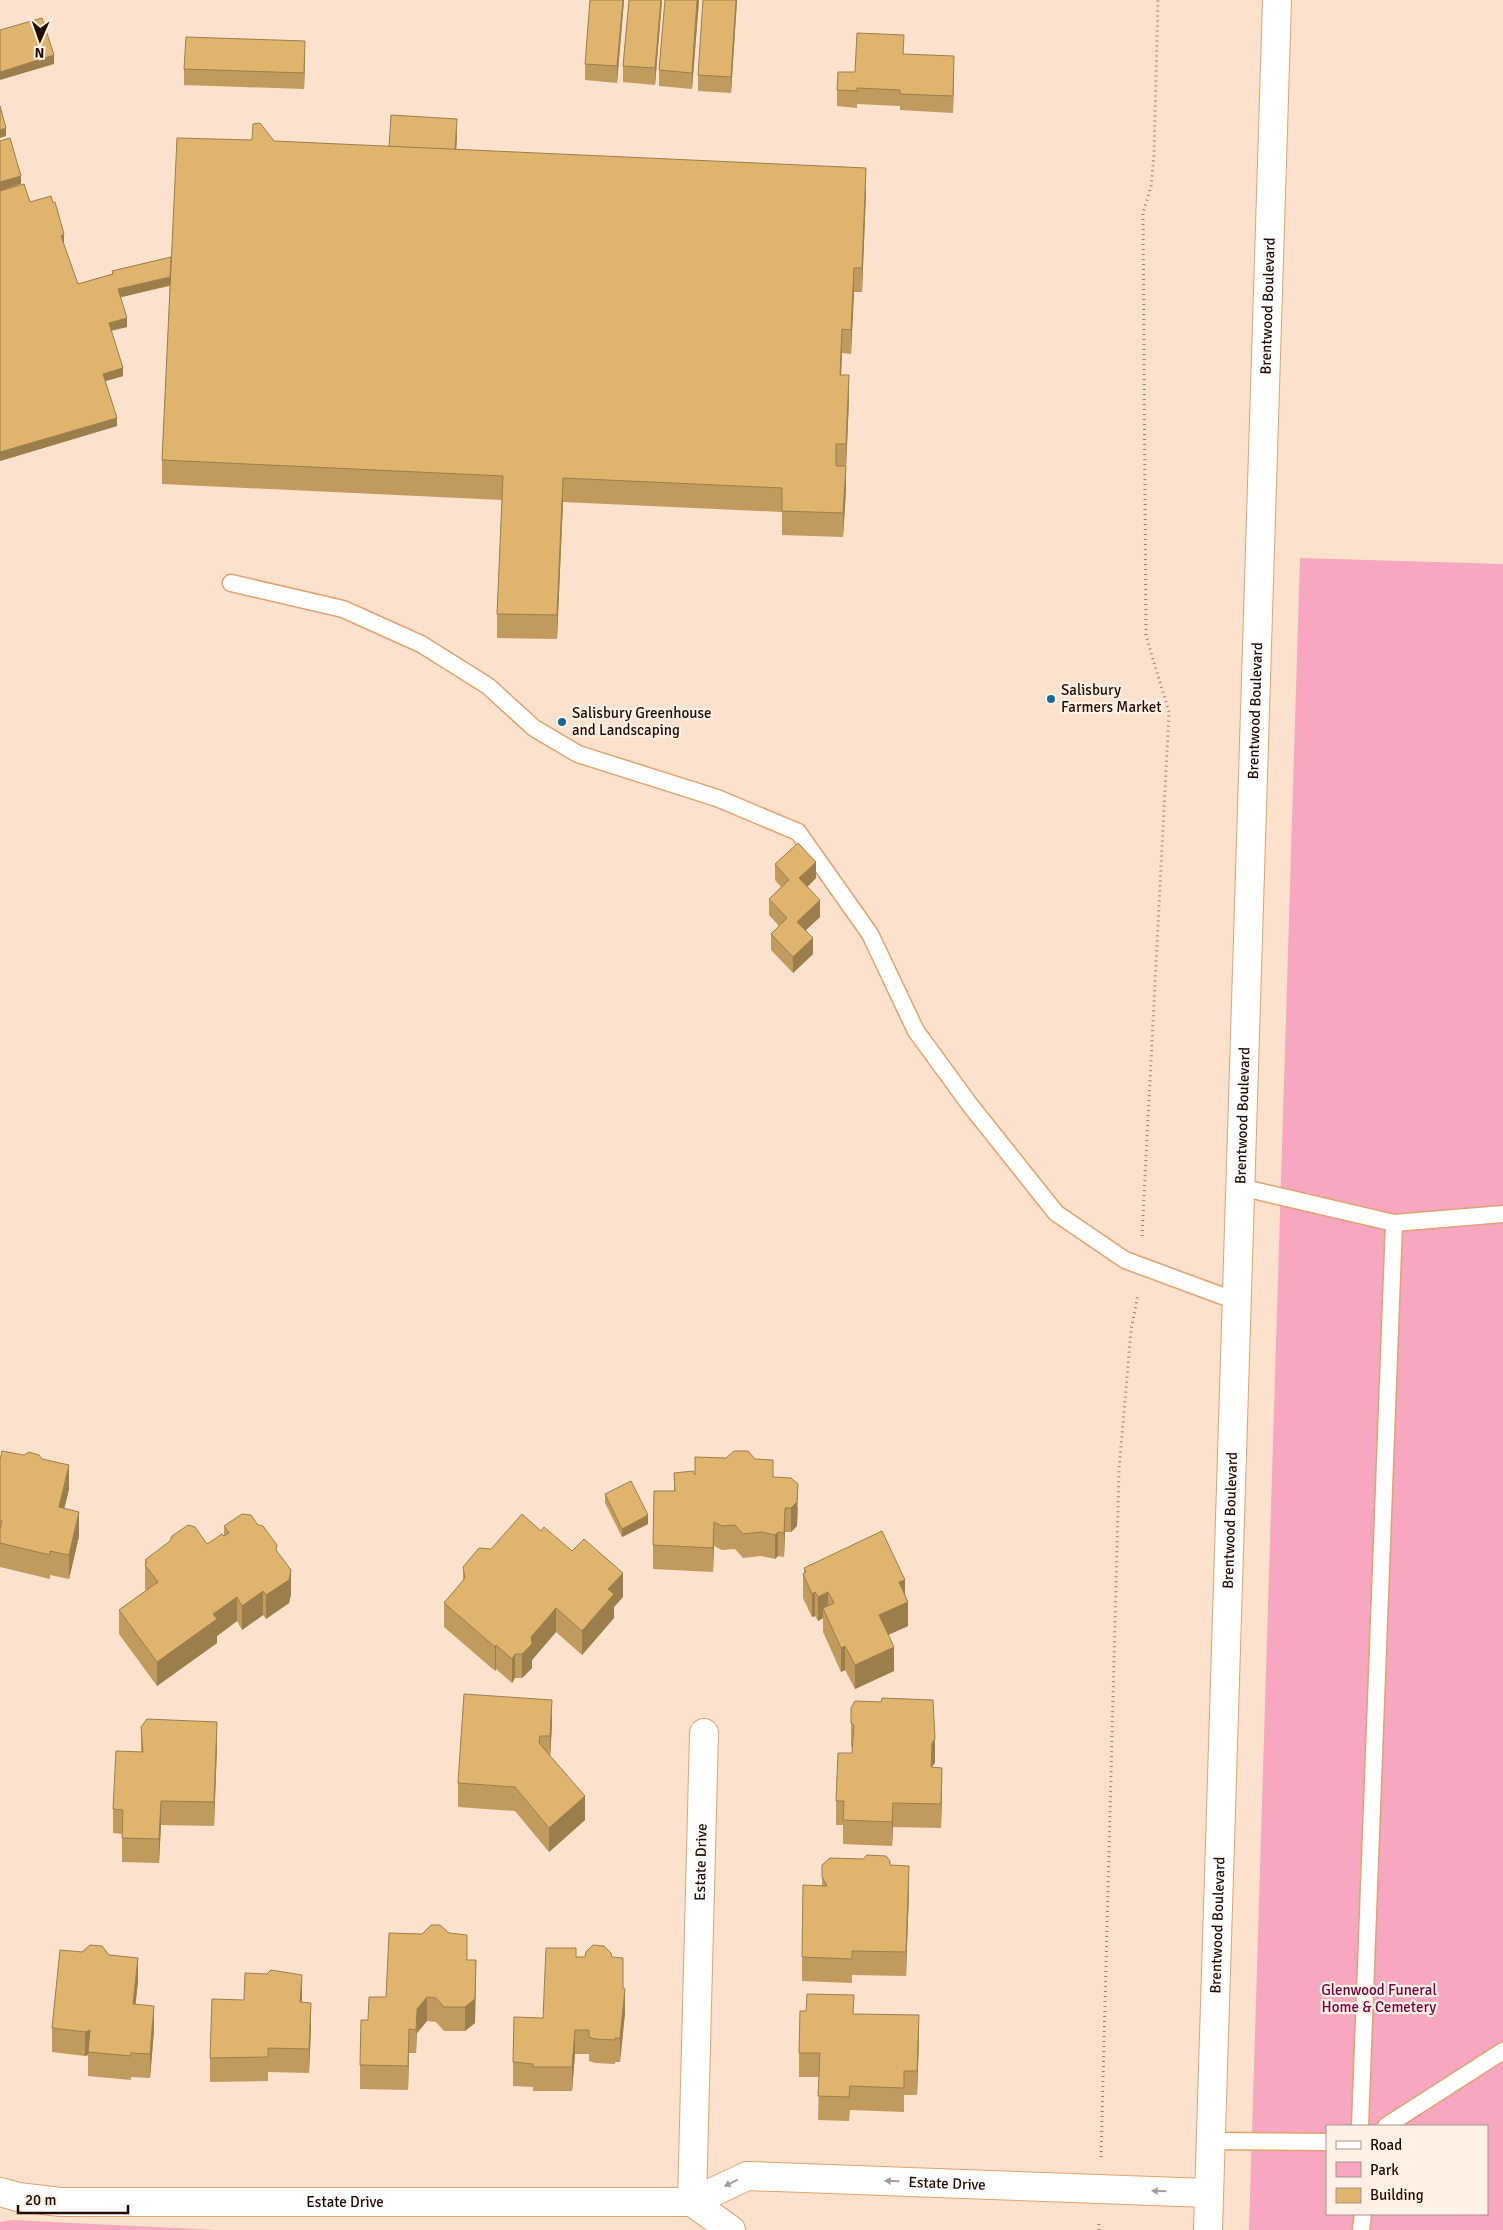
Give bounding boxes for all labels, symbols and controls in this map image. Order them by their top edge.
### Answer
north arrow [15,15,65,65]
text: N [34,44,45,61]
street label: Brentwood Boulevard [1256,237,1279,375]
street label: Brentwood Boulevard [1244,642,1266,780]
place label: Salisbury Farmers Market [1061,681,1162,716]
marker: Salisbury Farmers Market [1045,693,1057,705]
place label: Salisbury Greenhouse and Landscaping [572,704,712,739]
marker: Salisbury Greenhouse and Landscaping [556,716,568,728]
street label: Brentwood Boulevard [1231,1047,1254,1184]
street label: Brentwood Boulevard [1219,1451,1241,1589]
street label: Estate Drive [691,1823,711,1901]
street label: Brentwood Boulevard [1206,1856,1229,1994]
park label: Glenwood Funeral Home & Cemetery [1321,1981,1437,2016]
legend [1326,2125,1488,2215]
text: Road [1370,2136,1402,2154]
text: Park [1370,2161,1399,2179]
street label: Estate Drive [908,2173,986,2194]
one-way arrow [884,2177,900,2185]
one-way arrow [724,2179,738,2187]
scale bar [18,2182,128,2214]
text: Building [1370,2186,1424,2204]
one-way arrow [1151,2187,1167,2195]
text: 20 m [25,2191,56,2209]
street label: Estate Drive [306,2193,384,2211]

